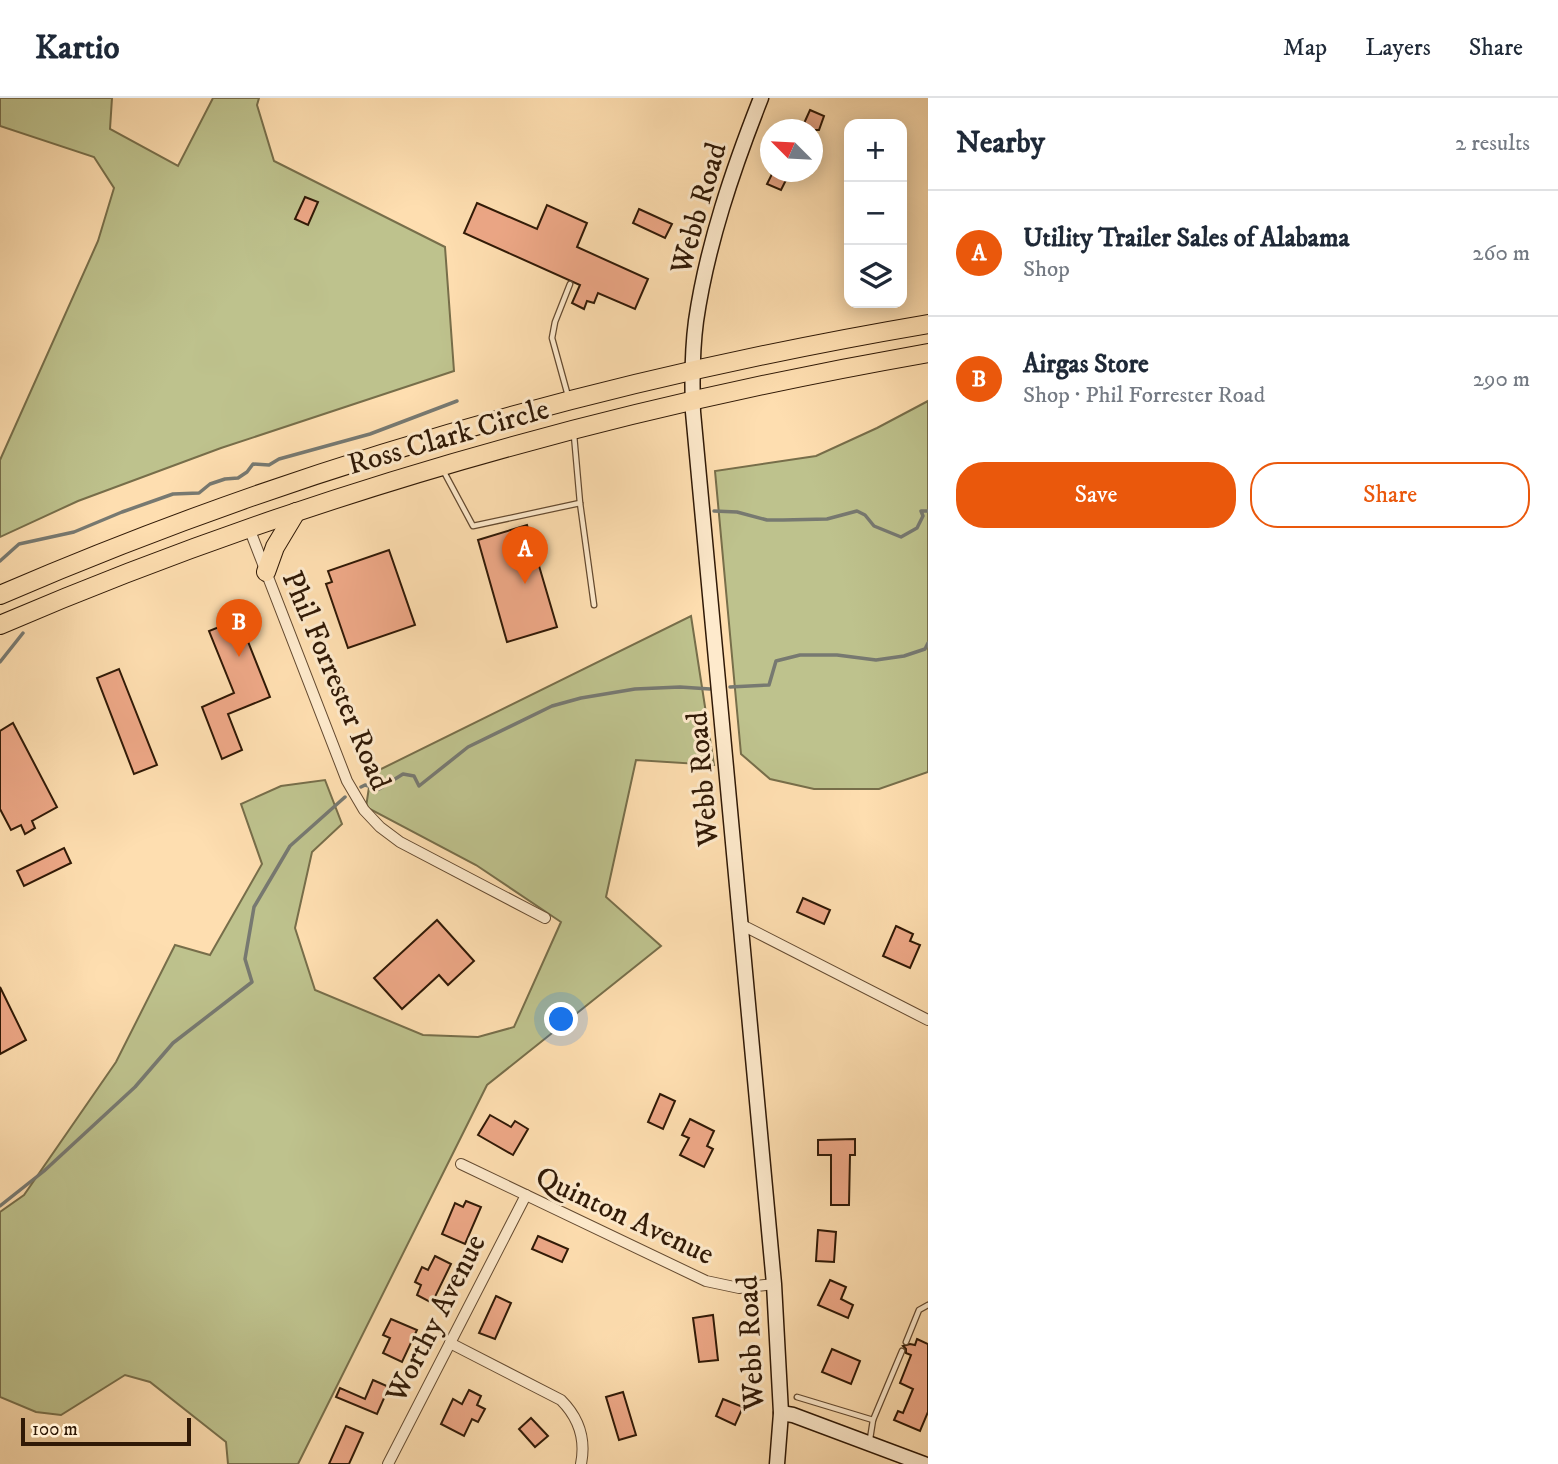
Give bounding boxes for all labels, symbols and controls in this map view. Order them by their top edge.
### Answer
text: Kartio [35,28,120,69]
text: Map [1283,33,1327,63]
text: Layers [1365,33,1431,63]
text: Share [1469,33,1523,63]
north arrow [760,119,823,182]
map controls [844,119,907,308]
button: + [844,119,907,182]
text: Nearby [956,125,1045,162]
text: 2 results [1455,129,1530,158]
street label: Webb Road [663,138,736,279]
button: − [844,182,907,245]
text: Utility Trailer Sales of Alabama [1023,222,1350,255]
text: A [972,239,986,268]
text: 260 m [1472,239,1530,268]
button: layers [844,245,907,308]
text: Shop [1023,255,1070,284]
text: Airgas Store [1023,348,1149,381]
text: B [972,365,986,394]
text: 290 m [1473,365,1530,394]
text: Shop · Phil Forrester Road [1023,381,1265,410]
street label: Ross Clark Circle [343,391,553,484]
button: Save [956,462,1236,528]
button: Share [1250,462,1530,528]
pin: A [502,526,548,584]
street label: Phil Forrester Road [273,565,399,796]
pin: B [216,599,262,657]
street label: Webb Road [679,710,728,849]
your location [544,1002,578,1036]
street label: Quinton Avenue [529,1159,720,1274]
street label: Worthy Avenue [378,1228,495,1410]
street label: Webb Road [729,1274,774,1412]
scale bar [21,1415,191,1447]
text: 100 m [32,1418,78,1441]

